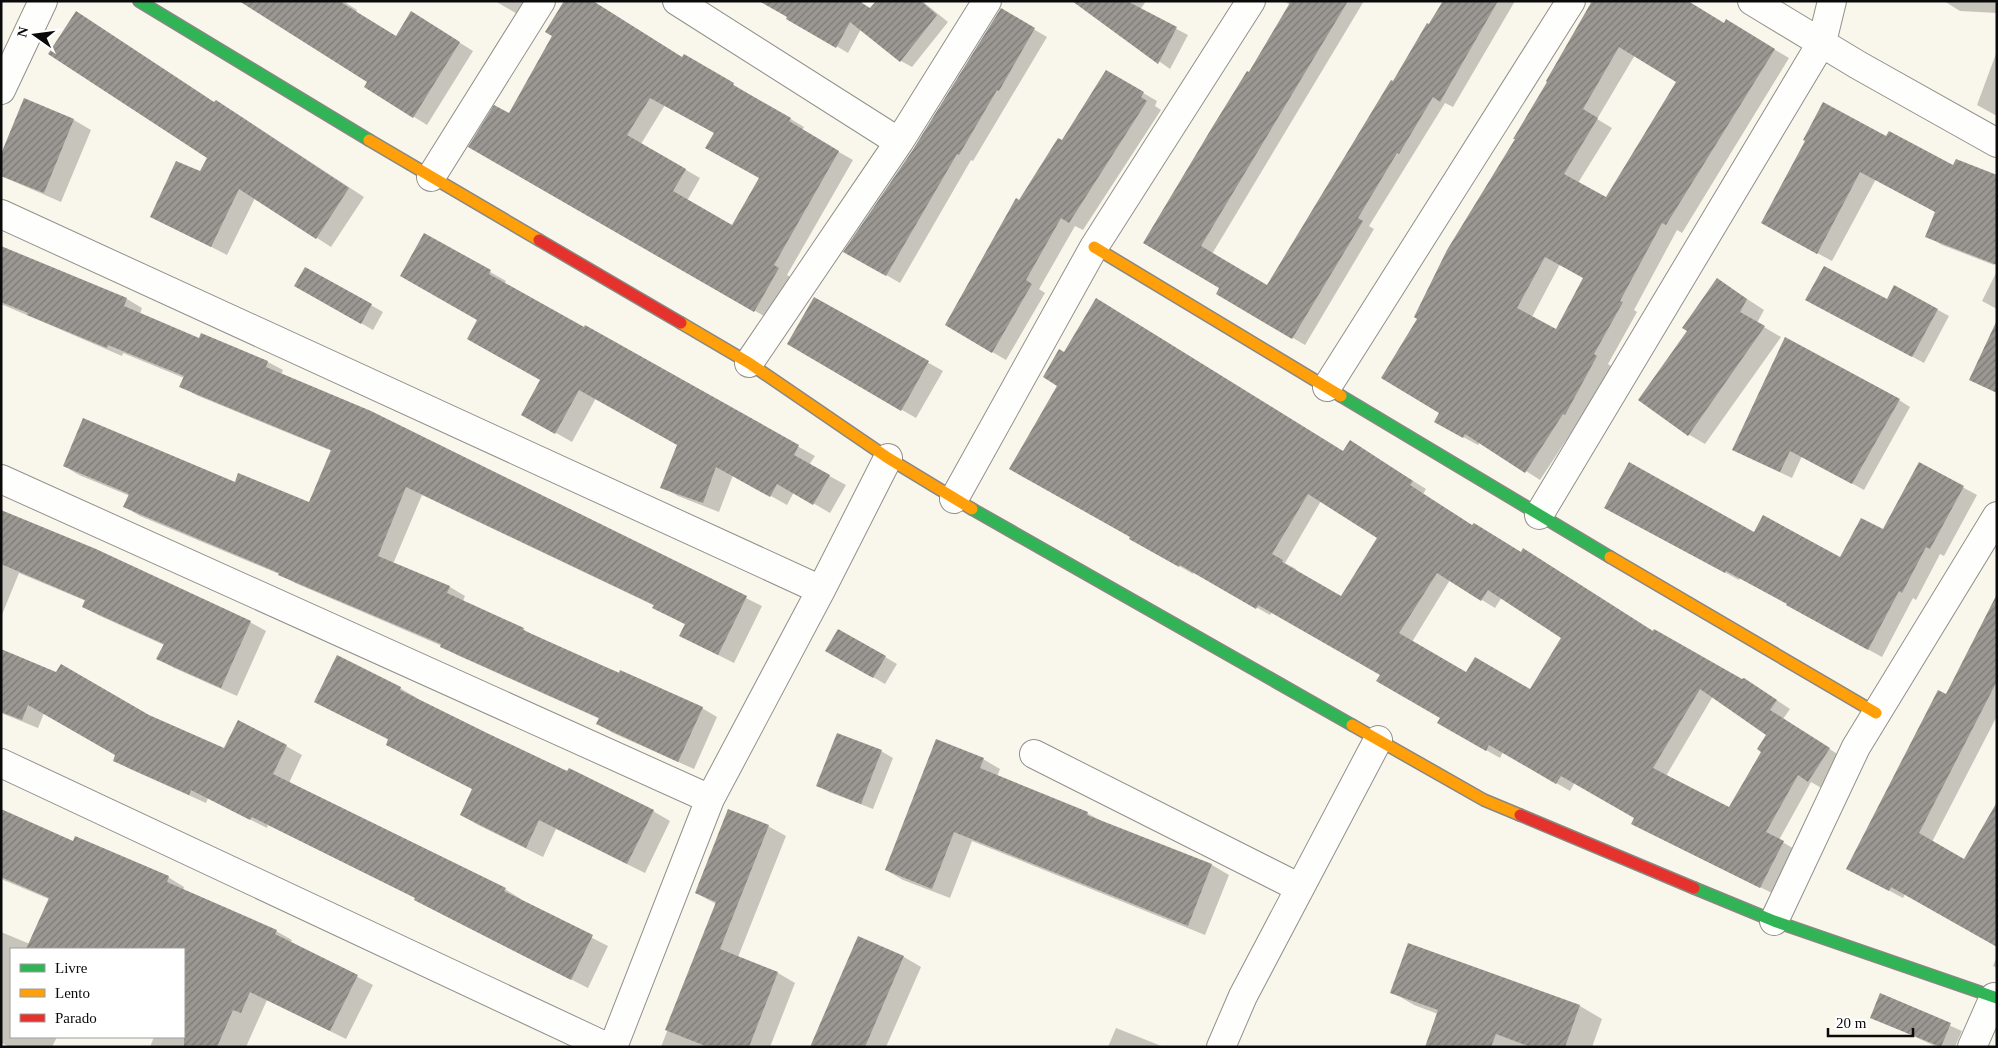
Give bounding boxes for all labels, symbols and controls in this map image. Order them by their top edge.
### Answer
north arrow [10,10,60,60]
text: N [14,25,31,39]
legend [10,948,185,1038]
text: Livre [55,960,88,976]
text: Lento [55,985,90,1001]
scale bar [1828,1006,1913,1038]
text: Parado [55,1010,97,1026]
text: 20 m [1836,1015,1867,1031]

